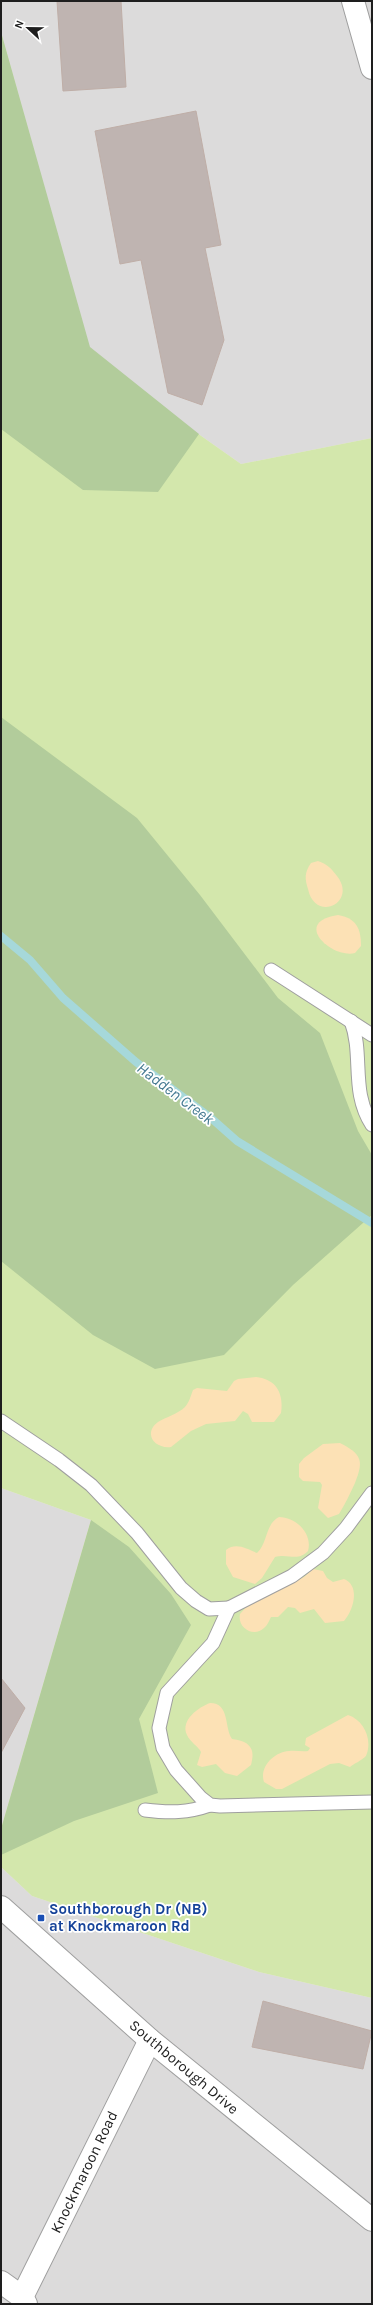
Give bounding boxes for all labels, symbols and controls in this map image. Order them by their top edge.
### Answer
north arrow [8,8,48,48]
text: N [12,18,27,31]
water label: Hadden Creek [133,1058,219,1129]
place label: Southborough Dr (NB) at Knockmaroon Rd [49,1900,208,1935]
marker: Southborough Dr (NB) at Knockmaroon Rd [36,1913,46,1923]
street label: Southborough Drive [126,2016,242,2118]
street label: Knockmaroon Road [47,2108,121,2236]

